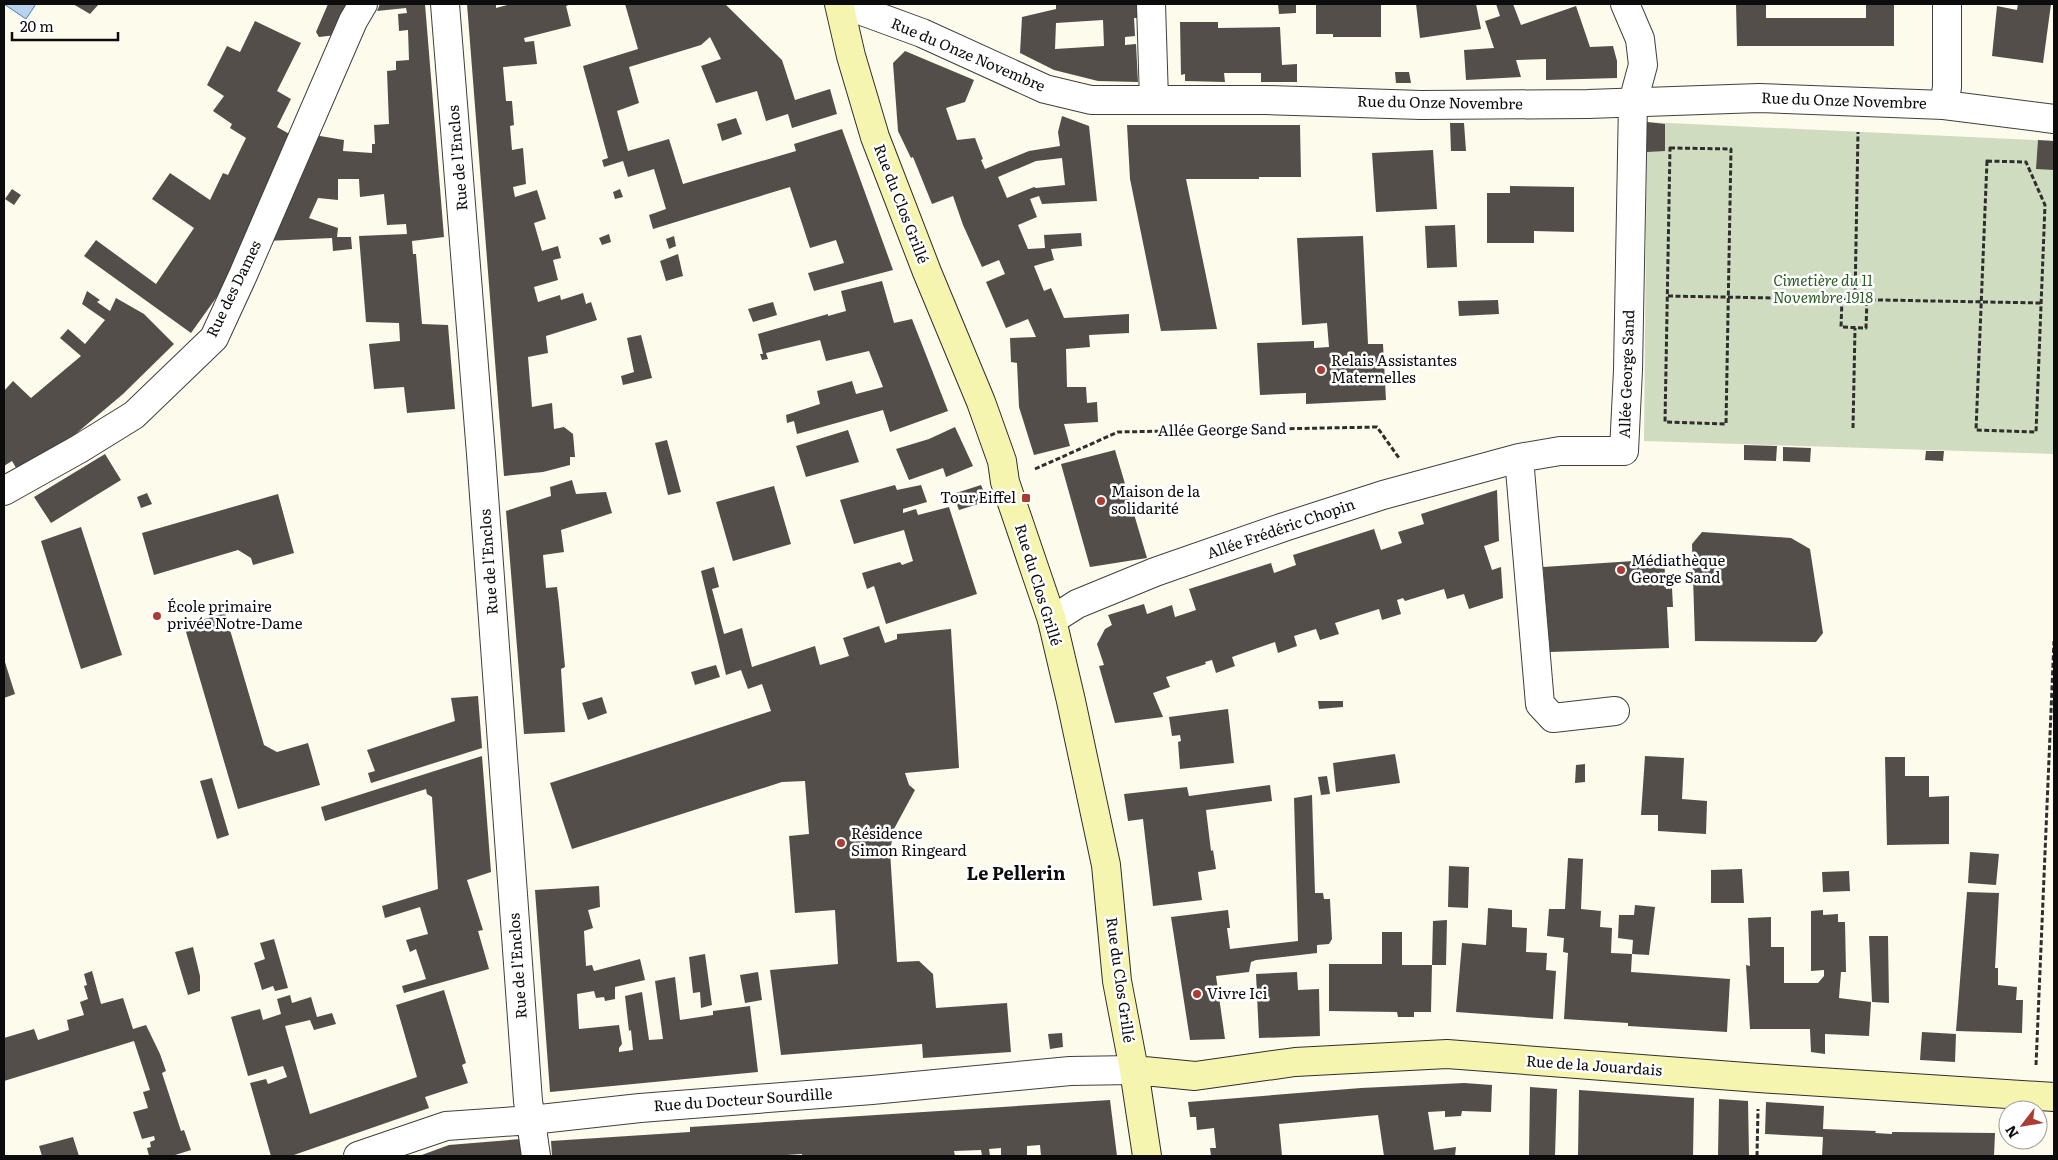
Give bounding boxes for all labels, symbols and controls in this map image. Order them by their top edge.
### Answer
scale bar [12,10,119,42]
street label: Rue du Onze Novembre [888,11,1050,97]
text: 20 m [20,14,54,37]
street label: Rue du Onze Novembre [1761,85,1927,114]
street label: Rue du Onze Novembre [1357,89,1523,114]
street label: Rue de l'Enclos [440,104,473,212]
street label: Rue du Clos Grillé [869,140,936,267]
street label: Rue des Dames [199,236,266,341]
park label: Cimetière du 11 Novembre 1918 [1773,268,1873,308]
street label: Allée George Sand [1612,309,1639,439]
place label: Relais Assistantes Maternelles [1331,348,1457,388]
marker: Relais Assistantes Maternelles [1315,364,1327,376]
street label: Allée George Sand [1157,416,1287,441]
place label: Maison de la solidarité [1111,479,1201,519]
place label: Tour Eiffel [940,485,1016,508]
street label: Allée Frédéric Chopin [1203,491,1358,564]
marker: Tour Eiffel [1020,492,1032,504]
marker: Maison de la solidarité [1095,495,1107,507]
street label: Rue de l'Enclos [472,508,503,616]
street label: Rue du Clos Grillé [1010,521,1069,649]
place label: Médiathèque George Sand [1631,548,1725,588]
marker: Médiathèque George Sand [1615,564,1627,576]
place label: École primaire privée Notre-Dame [167,594,303,634]
marker: École primaire privée Notre-Dame [151,610,163,622]
place label: Résidence Simon Ringeard [851,821,967,861]
marker: Résidence Simon Ringeard [835,837,847,849]
district label: Le Pellerin [967,859,1066,886]
street label: Rue de l'Enclos [501,912,532,1020]
street label: Rue du Clos Grillé [1101,916,1142,1044]
place label: Vivre Ici [1207,981,1267,1004]
marker: Vivre Ici [1191,988,1203,1000]
street label: Rue de la Jouardais [1525,1048,1663,1081]
street label: Rue du Docteur Sourdille [653,1081,833,1116]
north arrow [1998,1100,2048,1150]
text: N [1999,1122,2023,1142]

